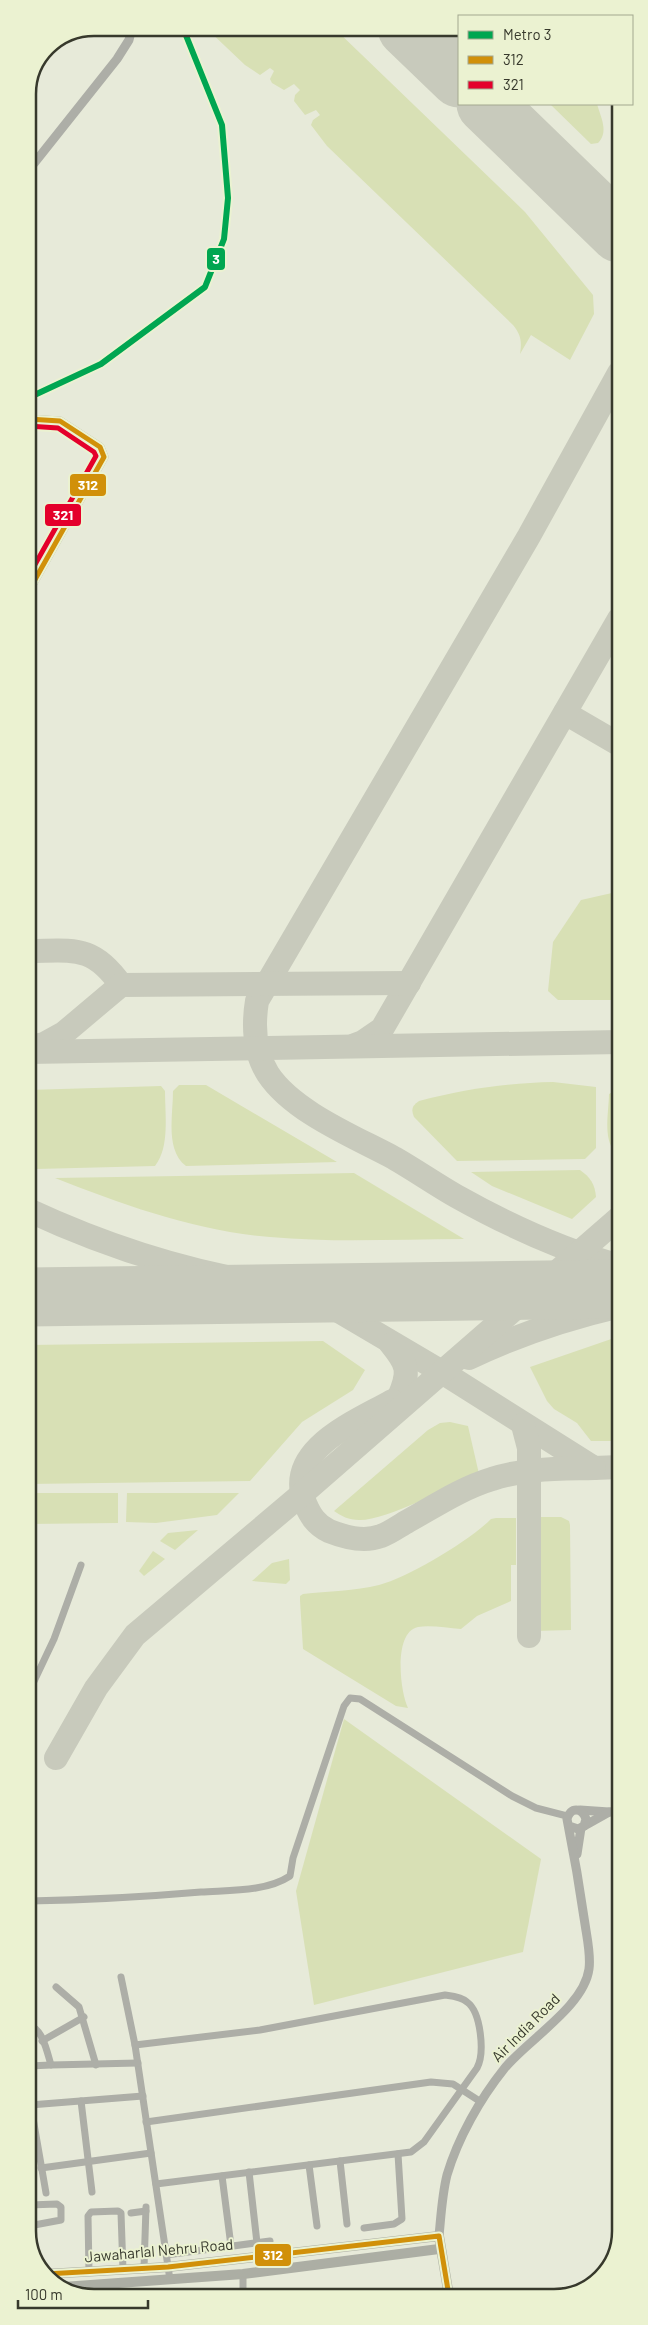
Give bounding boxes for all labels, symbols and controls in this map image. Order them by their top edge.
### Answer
legend [458,15,633,105]
text: Metro 3 [503,25,551,43]
text: 312 [503,50,524,68]
text: 321 [503,75,524,93]
line badge: 3 [206,247,226,271]
text: 3 [212,250,220,267]
line badge: 312 [69,473,107,497]
text: 312 [78,476,98,493]
line badge: 321 [44,503,82,527]
text: 321 [53,506,73,523]
street label: Air India Road [487,1989,563,2065]
street label: Jawaharlal Nehru Road [84,2235,234,2265]
line badge: 312 [254,2243,292,2267]
text: 312 [263,2246,283,2263]
scale bar [18,2278,148,2310]
text: 100 m [25,2285,63,2303]

